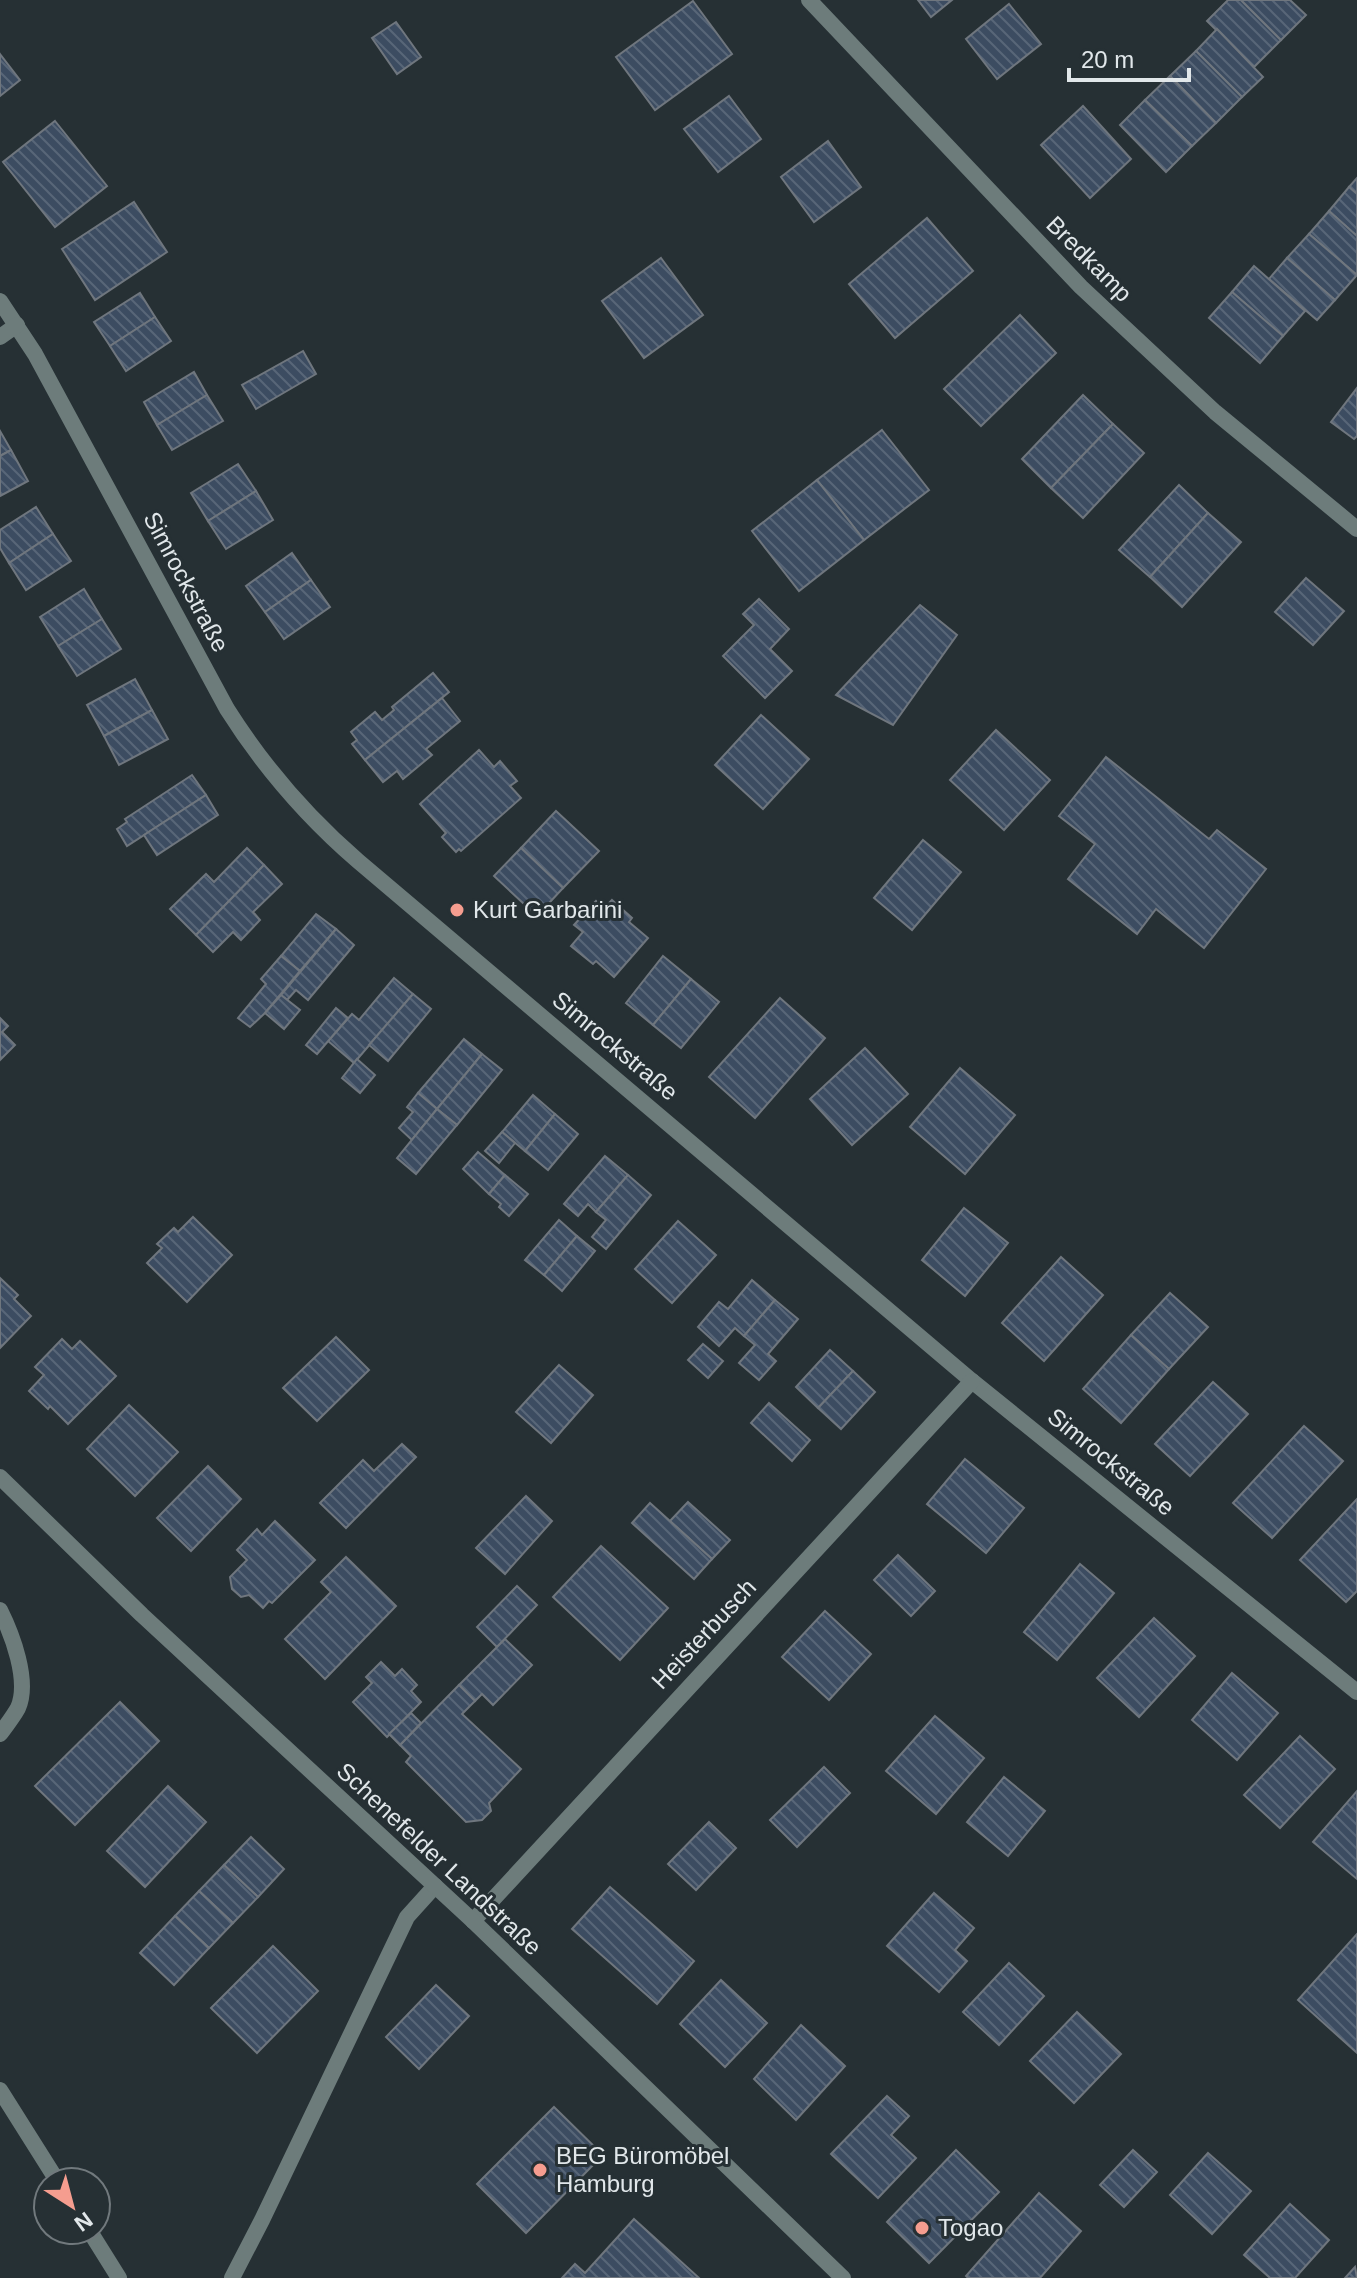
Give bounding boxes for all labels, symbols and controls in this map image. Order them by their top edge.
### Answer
scale bar [1069,32,1189,82]
text: 20 m [1081,46,1134,73]
street label: Bredkamp [1041,210,1138,307]
street label: Simrockstraße [138,507,235,656]
place label: Kurt Garbarini [473,896,622,923]
marker: Kurt Garbarini [448,901,466,919]
street label: Simrockstraße [547,986,683,1106]
street label: Simrockstraße [1043,1402,1180,1521]
street label: Heisterbusch [646,1573,761,1694]
street label: Schenefelder Landstraße [332,1757,547,1960]
place label: BEG Büromöbel Hamburg [556,2142,729,2197]
marker: BEG Büromöbel Hamburg [531,2161,549,2179]
north arrow [32,2166,112,2246]
text: N [70,2207,97,2237]
place label: Togao [938,2214,1003,2241]
marker: Togao [913,2219,931,2237]

